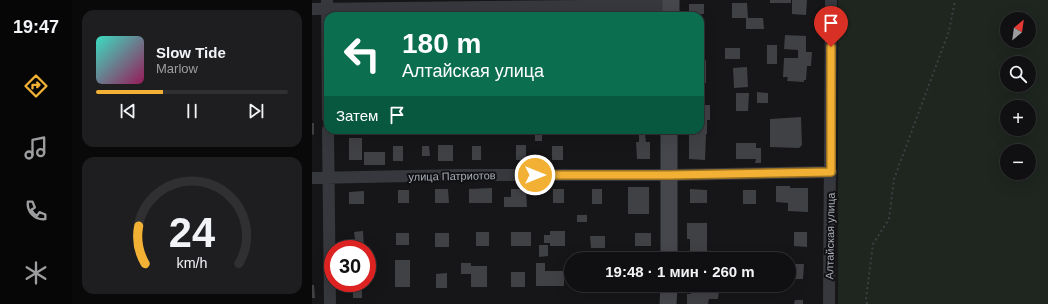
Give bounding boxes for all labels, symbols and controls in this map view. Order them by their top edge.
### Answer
pin [814,6,848,47]
icon: arrive [820,12,842,34]
north arrow [1000,12,1036,48]
map controls [1000,12,1036,180]
text: 19:47 [13,17,59,37]
icon: left [336,28,388,80]
text: 180 m [402,28,481,59]
text: Slow Tide [156,44,226,61]
button: search [1000,56,1036,92]
text: Marlow [156,61,198,76]
text: Алтайская улица [402,61,544,81]
icon: directions [22,72,50,100]
icon: previous [117,100,139,122]
icon: pause [181,100,203,122]
icon: next [245,100,267,122]
button: + [1000,100,1036,136]
icon: arrive [386,104,408,126]
text: Затем [336,107,378,124]
icon: music [22,134,50,162]
button: − [1000,144,1036,180]
position arrow [514,154,556,196]
street label: улица Патриотов [408,169,496,183]
street label: Алтайская улица [823,192,837,280]
icon: phone [22,197,50,225]
text: 24 [169,208,215,255]
speed limit sign: 30 [324,240,376,292]
text: km/h [177,254,208,270]
icon: climate [22,259,50,287]
text: 19:48 · 1 мин · 260 m [605,263,755,280]

